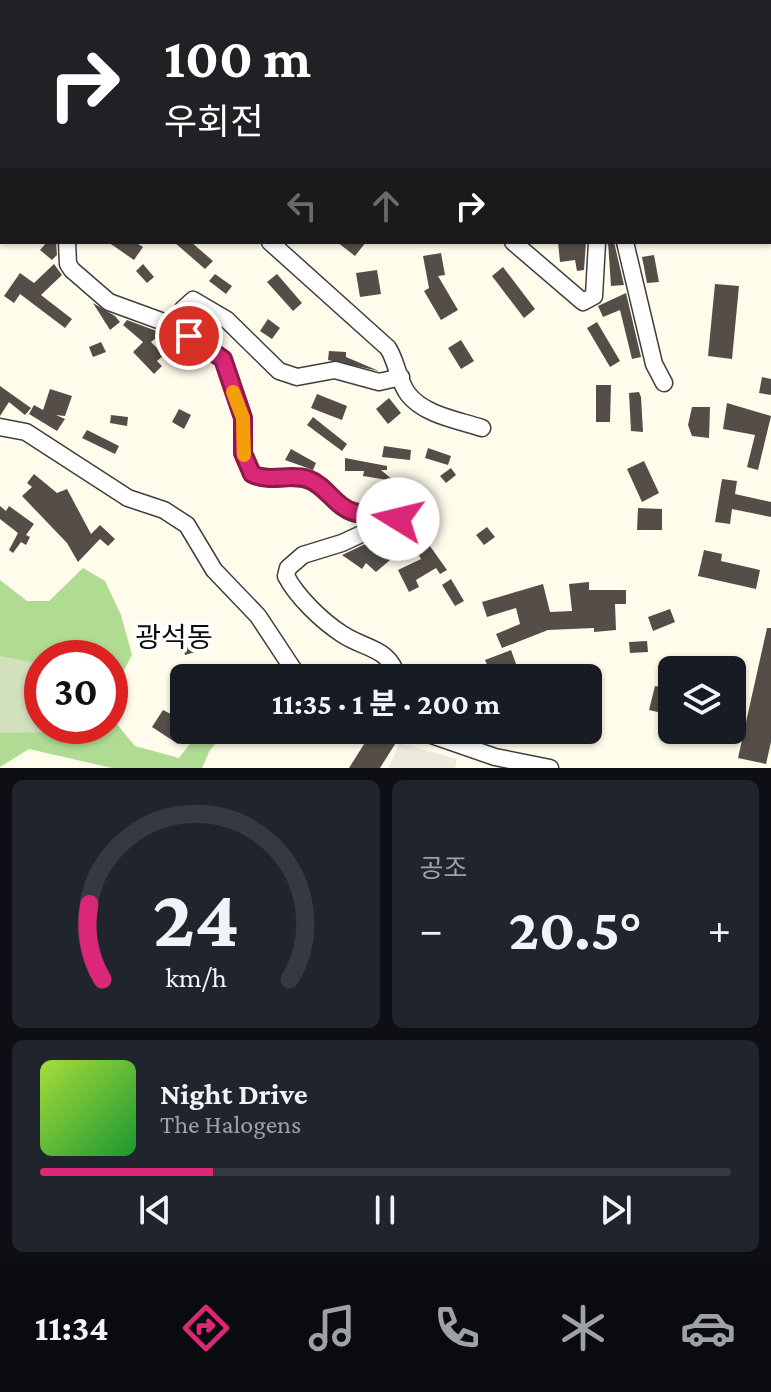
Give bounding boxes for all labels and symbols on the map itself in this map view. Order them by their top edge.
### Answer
pin [155,302,223,370]
position arrow [356,477,440,561]
district label: 광석동 [135,622,213,653]
speed limit sign: 30 [24,640,128,744]

